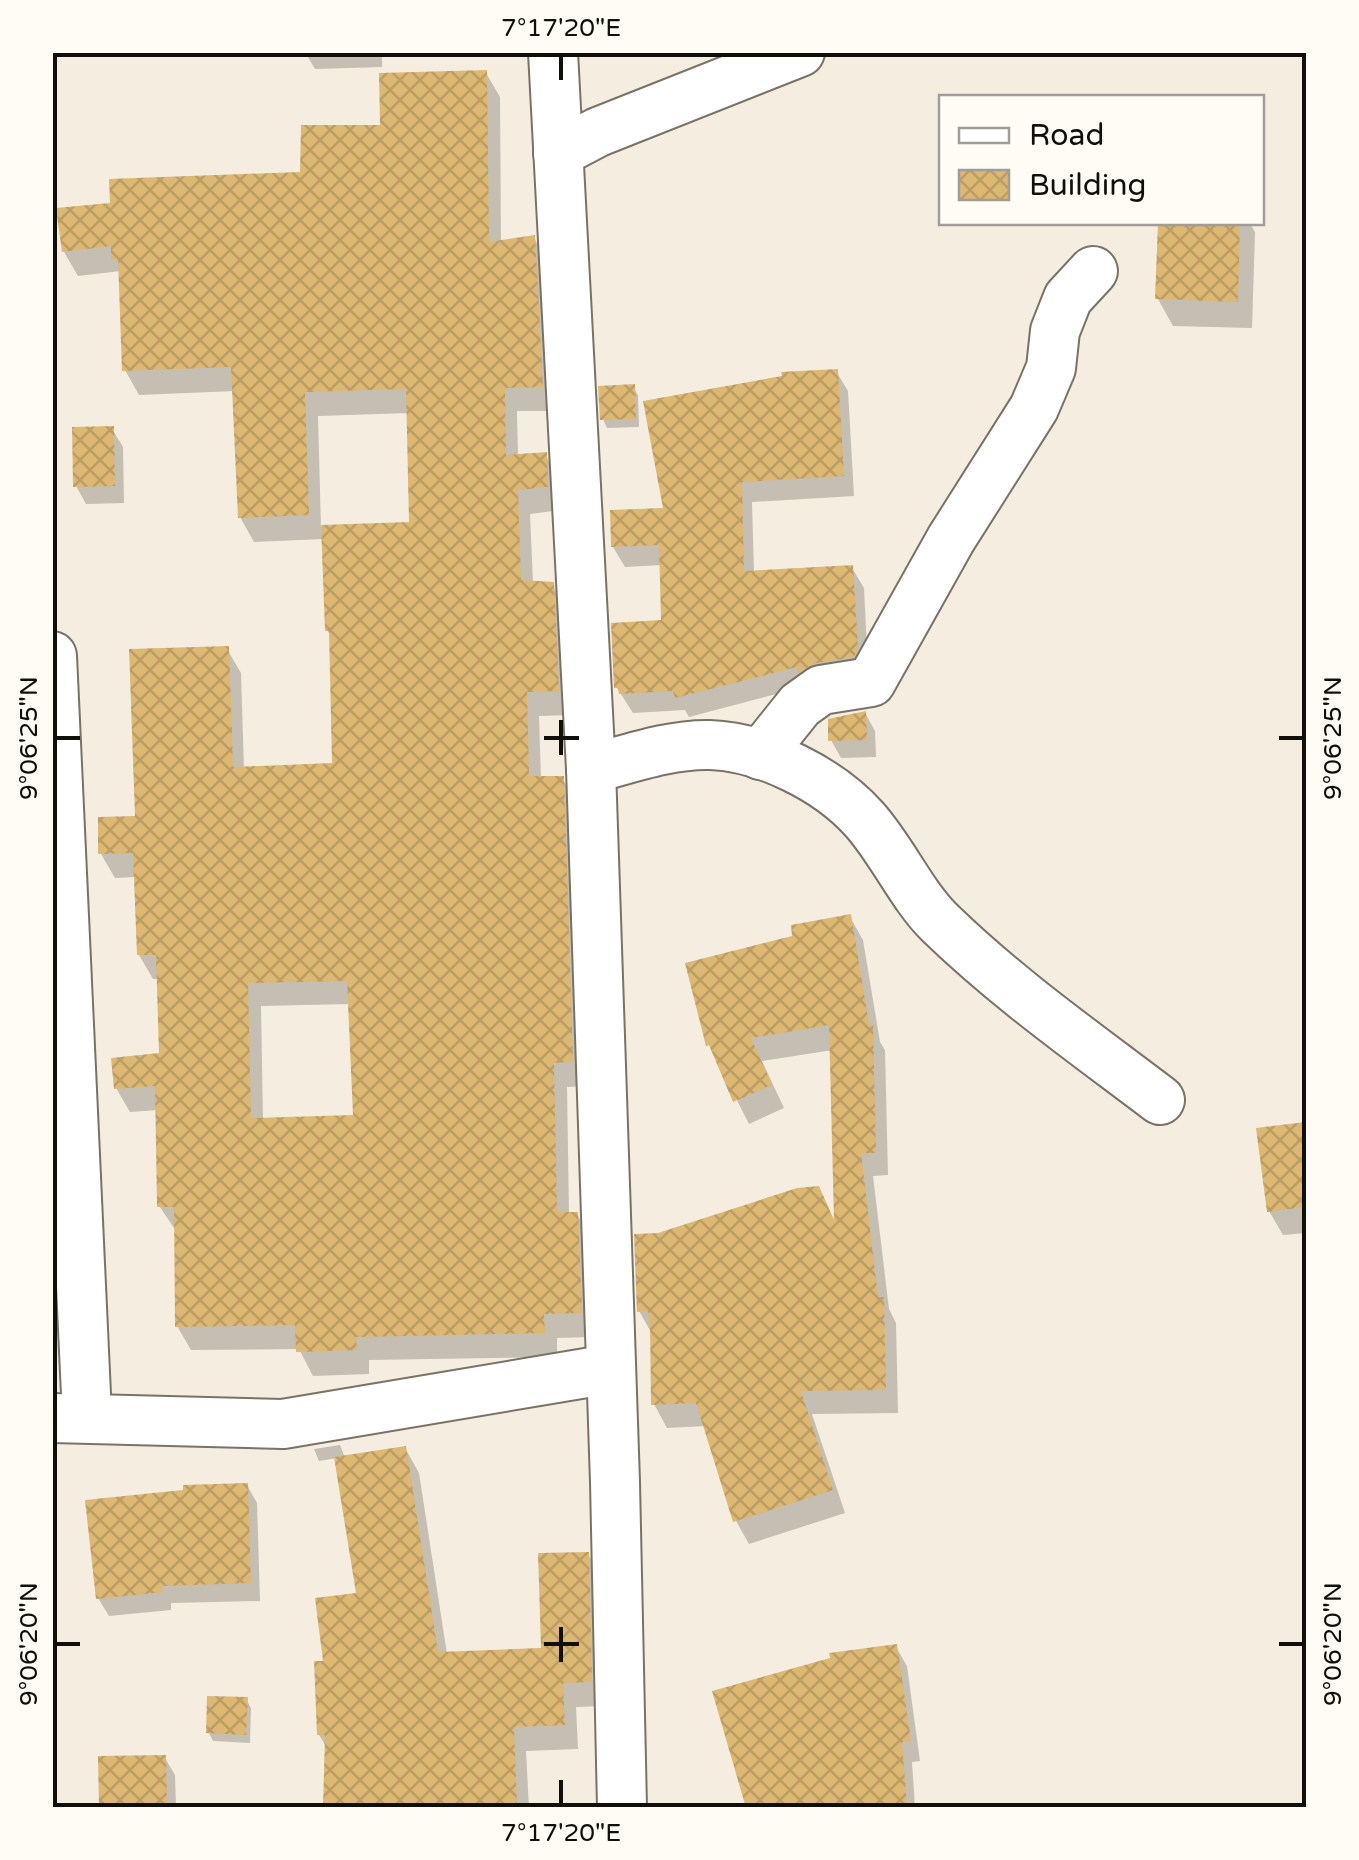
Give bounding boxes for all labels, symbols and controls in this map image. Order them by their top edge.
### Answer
text: 7°17'20"E [501,13,621,43]
legend [939,95,1264,225]
text: Road [1029,117,1104,154]
text: Building [1029,167,1146,204]
text: 9°06'25"N [14,676,44,800]
text: 9°06'25"N [1318,676,1348,800]
text: 9°06'20"N [14,1582,44,1706]
text: 9°06'20"N [1318,1582,1348,1706]
text: 7°17'20"E [501,1818,621,1848]

